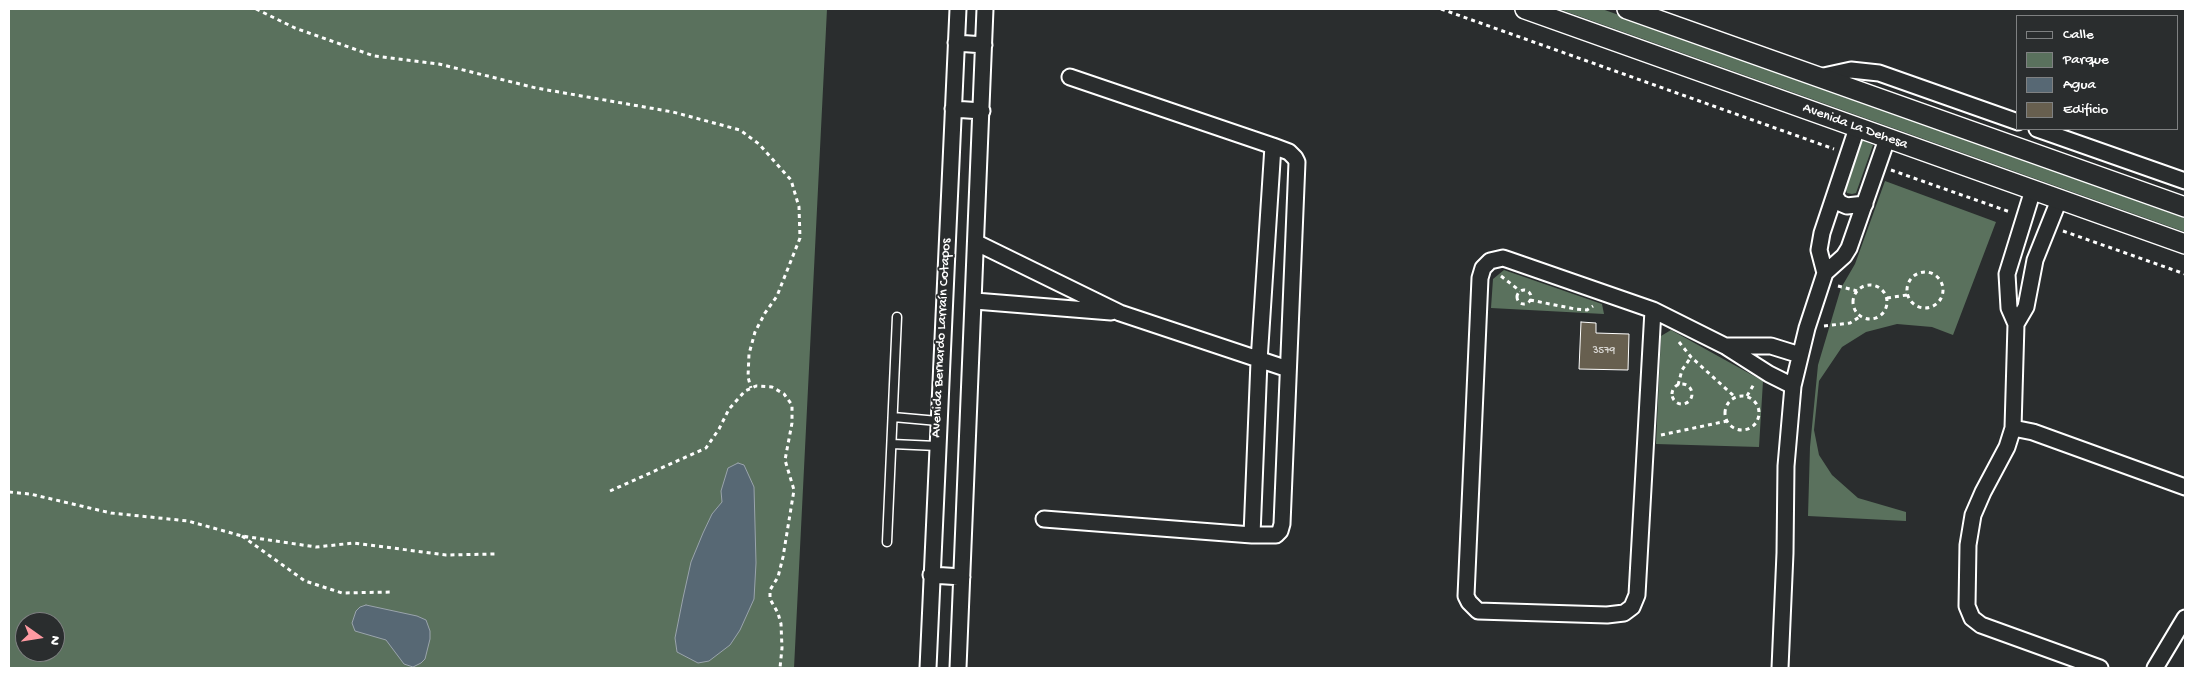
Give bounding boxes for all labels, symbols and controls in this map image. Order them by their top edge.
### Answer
legend [2016,15,2179,130]
text: Calle [2063,26,2094,44]
text: Parque [2063,51,2109,69]
text: Agua [2063,76,2096,94]
street label: Avenida La Dehesa [1800,100,1910,154]
text: Edificio [2063,101,2108,119]
street label: Avenida Bernardo Larraín Cotapos [928,238,956,438]
house number: 3579 [1593,344,1615,358]
north arrow [15,612,65,662]
text: N [45,634,63,647]

